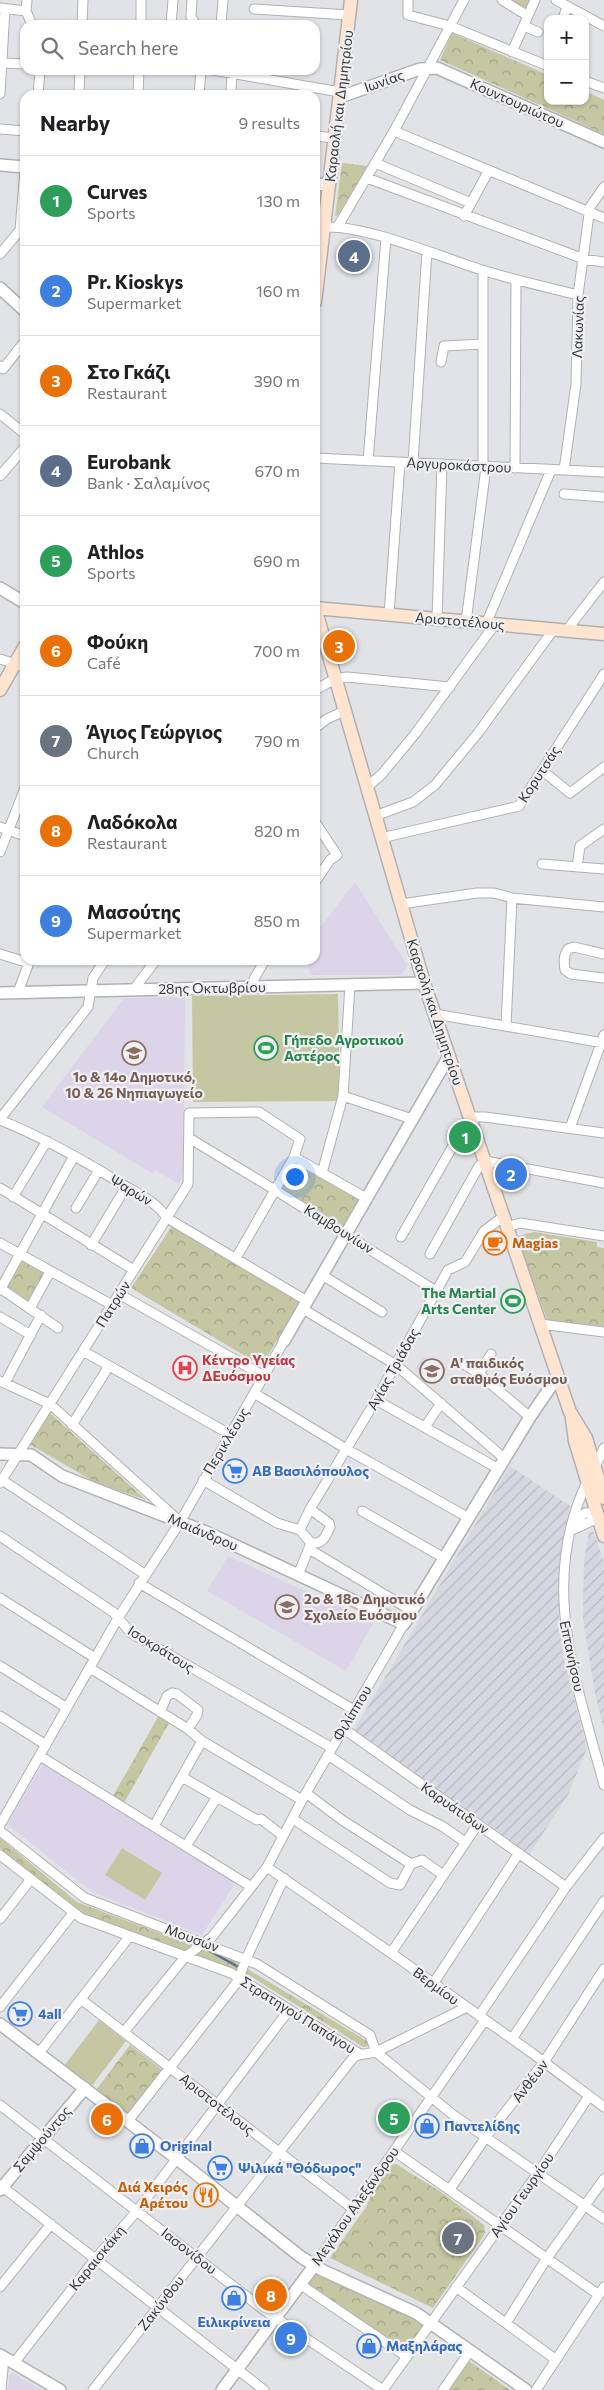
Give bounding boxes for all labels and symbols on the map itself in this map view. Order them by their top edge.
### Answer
street label: Καραολή και Δημητρίου [321,29,356,183]
street label: Ιωνίας [362,66,406,95]
street label: Κουντουριώτου [468,74,567,131]
pin: 4 [338,237,370,275]
street label: Λακωνίας [568,295,587,359]
street label: Αργυροκάστρου [406,453,512,476]
street label: Αριστοτέλους [414,608,506,633]
pin: 3 [323,627,355,665]
street label: Κορυτσάς [514,742,563,805]
street label: Καραολή και Δημητρίου [404,936,467,1087]
street label: 28ης Οκτωβρίου [158,978,266,997]
place label: Γήπεδο Αγροτικού Αστέρος [284,1031,404,1064]
sports icon: Γήπεδο Αγροτικού Αστέρος [253,1035,279,1061]
school or university icon: 1ο & 14ο Δημοτικό, 10 & 26 Νηπιαγωγείο [121,1040,147,1066]
place label: 1ο & 14ο Δημοτικό, 10 & 26 Νηπιαγωγείο [65,1068,203,1101]
pin: 1 [449,1118,481,1156]
pin: 2 [495,1155,527,1193]
your location [282,1164,308,1190]
street label: Ψαρών [107,1170,155,1209]
street label: Καμβουνίων [301,1200,377,1257]
cafe icon: Magias [482,1230,508,1256]
place label: Magias [512,1234,559,1251]
street label: Πατρών [92,1277,133,1330]
place label: The Martial Arts Center [421,1284,496,1317]
sports icon: The Martial Arts Center [500,1288,526,1314]
street label: Αγίας Τριάδας [363,1325,422,1413]
place label: Κέντρο Υγείας ΔΕυόσμου [202,1351,295,1384]
place label: Α' παιδικός σταθμός Ευόσμου [450,1354,567,1387]
hospital icon: Κέντρο Υγείας ΔΕυόσμου [172,1355,198,1381]
school or university icon: Α' παιδικός σταθμός Ευόσμου [419,1358,445,1384]
street label: Περικλέους [199,1404,252,1477]
supermarket icon: ΑΒ Βασιλόπουλος [222,1458,248,1484]
place label: ΑΒ Βασιλόπουλος [252,1462,369,1479]
street label: Μαιάνδρου [166,1509,241,1554]
place label: 2ο & 18ο Δημοτικό Σχολείο Ευόσμου [304,1590,425,1623]
school or university icon: 2ο & 18ο Δημοτικό Σχολείο Ευόσμου [274,1594,300,1620]
street label: Επτανήσου [557,1619,588,1693]
street label: Ισοκράτους [125,1621,198,1676]
street label: Φιλίππου [329,1682,375,1743]
street label: Καρυάτιδων [418,1778,493,1837]
street label: Μουσών [163,1920,221,1955]
street label: Βερμίου [410,1963,463,2008]
street label: Στρατηγού Παπάγου [238,1972,359,2057]
supermarket icon: 4all [7,2001,33,2027]
place label: 4all [38,2005,62,2022]
street label: Ανθέων [508,2056,551,2105]
street label: Αριστοτέλους [177,2069,258,2138]
pin: 5 [378,2099,410,2137]
pin: 6 [91,2100,123,2138]
street label: Σαμψούντος [9,2102,74,2175]
shop icon: Παντελίδης [414,2113,440,2139]
place label: Παντελίδης [444,2117,520,2134]
shop icon: Original [129,2133,155,2159]
place label: Original [160,2137,212,2154]
street label: Μεγάλου Αλεξάνδρου [307,2143,402,2268]
street label: Αγίου Γεωργίου [486,2149,557,2240]
supermarket icon: Ψιλικά "Θόδωρος" [207,2155,233,2181]
place label: Ψιλικά "Θόδωρος" [238,2159,361,2176]
place label: Διά Χειρός Αρέτου [117,2178,188,2211]
restaurant icon: Διά Χειρός Αρέτου [193,2182,219,2208]
pin: 7 [442,2219,474,2257]
street label: Καραισκάκη [65,2222,128,2294]
street label: Ιασoνίδου [158,2224,220,2278]
street label: Ζακύνθου [134,2272,187,2333]
pin: 8 [255,2276,287,2314]
shop icon: Ειλικρίνεια [221,2285,247,2311]
place label: Ειλικρίνεια [197,2313,271,2330]
pin: 9 [275,2319,307,2357]
shop icon: Μαξηλάρας [356,2333,382,2359]
place label: Μαξηλάρας [386,2337,463,2354]

